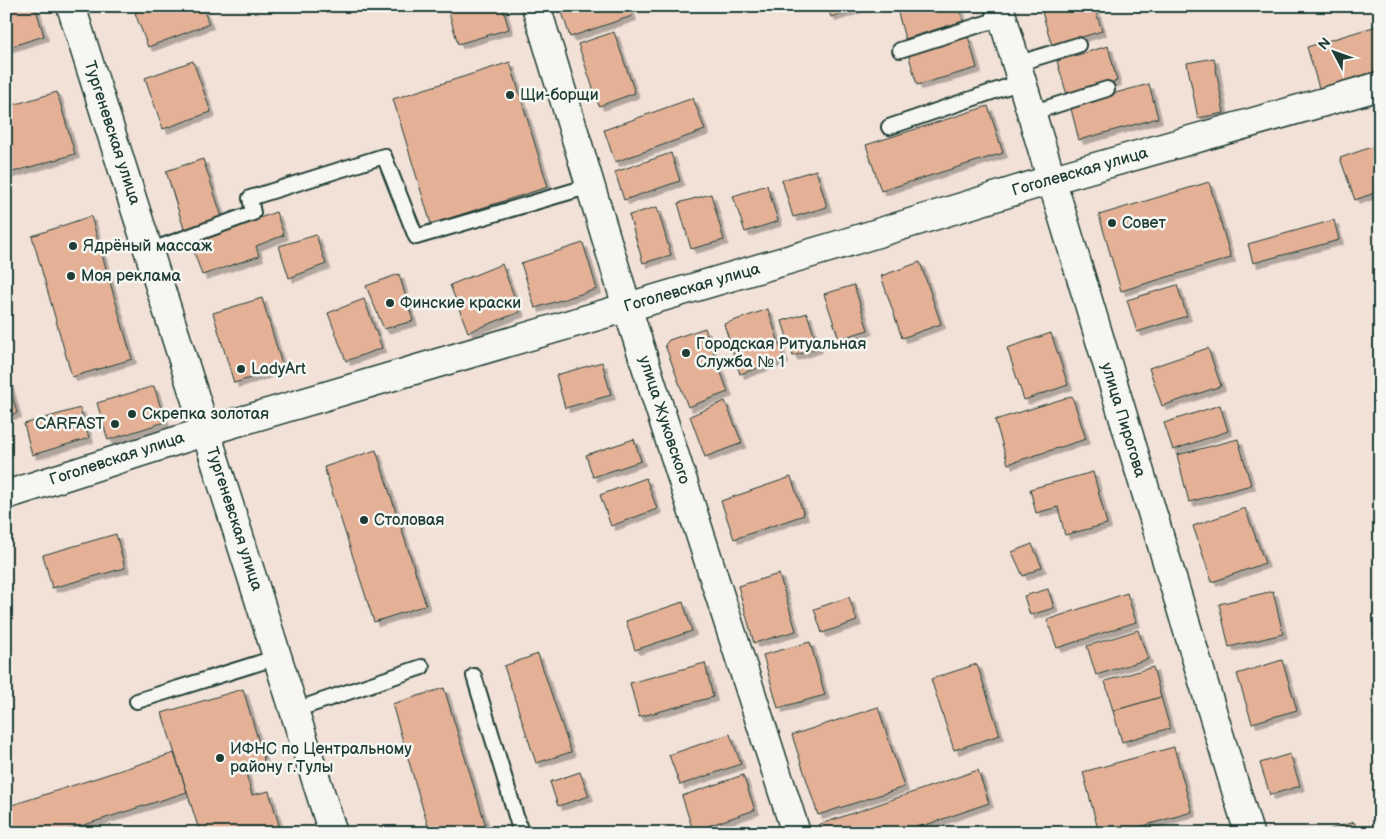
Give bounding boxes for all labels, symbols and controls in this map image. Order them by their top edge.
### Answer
north arrow [1308,28,1358,78]
text: N [1315,34,1334,53]
street label: Тургеневская улица [80,59,144,208]
place label: Щи-борщи [520,86,599,105]
marker: Щи-борщи [504,89,516,101]
street label: Гоголевская улица [1010,143,1151,201]
place label: Совет [1122,214,1166,233]
marker: Совет [1106,217,1118,229]
place label: Ядрёный массаж [83,237,213,256]
marker: Ядрёный массаж [67,240,79,252]
street label: Гоголевская улица [622,259,763,317]
place label: Моя реклама [81,267,181,286]
marker: Моя реклама [65,270,77,282]
place label: Финские краски [400,294,521,313]
marker: Финские краски [384,297,396,309]
place label: Городская Ритуальная Служба № 1 [696,335,866,372]
marker: Городская Ритуальная Служба № 1 [680,347,692,359]
street label: улица Жуковского [634,354,694,486]
place label: LadyArt [251,360,306,379]
street label: улица Пирогова [1097,360,1150,480]
marker: LadyArt [235,363,247,375]
place label: Скрепка золотая [142,405,269,424]
marker: Скрепка золотая [126,408,138,420]
place label: CARFAST [35,415,105,434]
marker: CARFAST [109,418,121,430]
street label: Гоголевская улица [47,428,187,490]
street label: Тургеневская улица [202,445,266,594]
place label: Столовая [374,511,444,530]
marker: Столовая [358,514,370,526]
place label: ИФНС по Центральному району г.Тулы [230,740,412,777]
marker: ИФНС по Центральному району г.Тулы [214,752,226,764]

